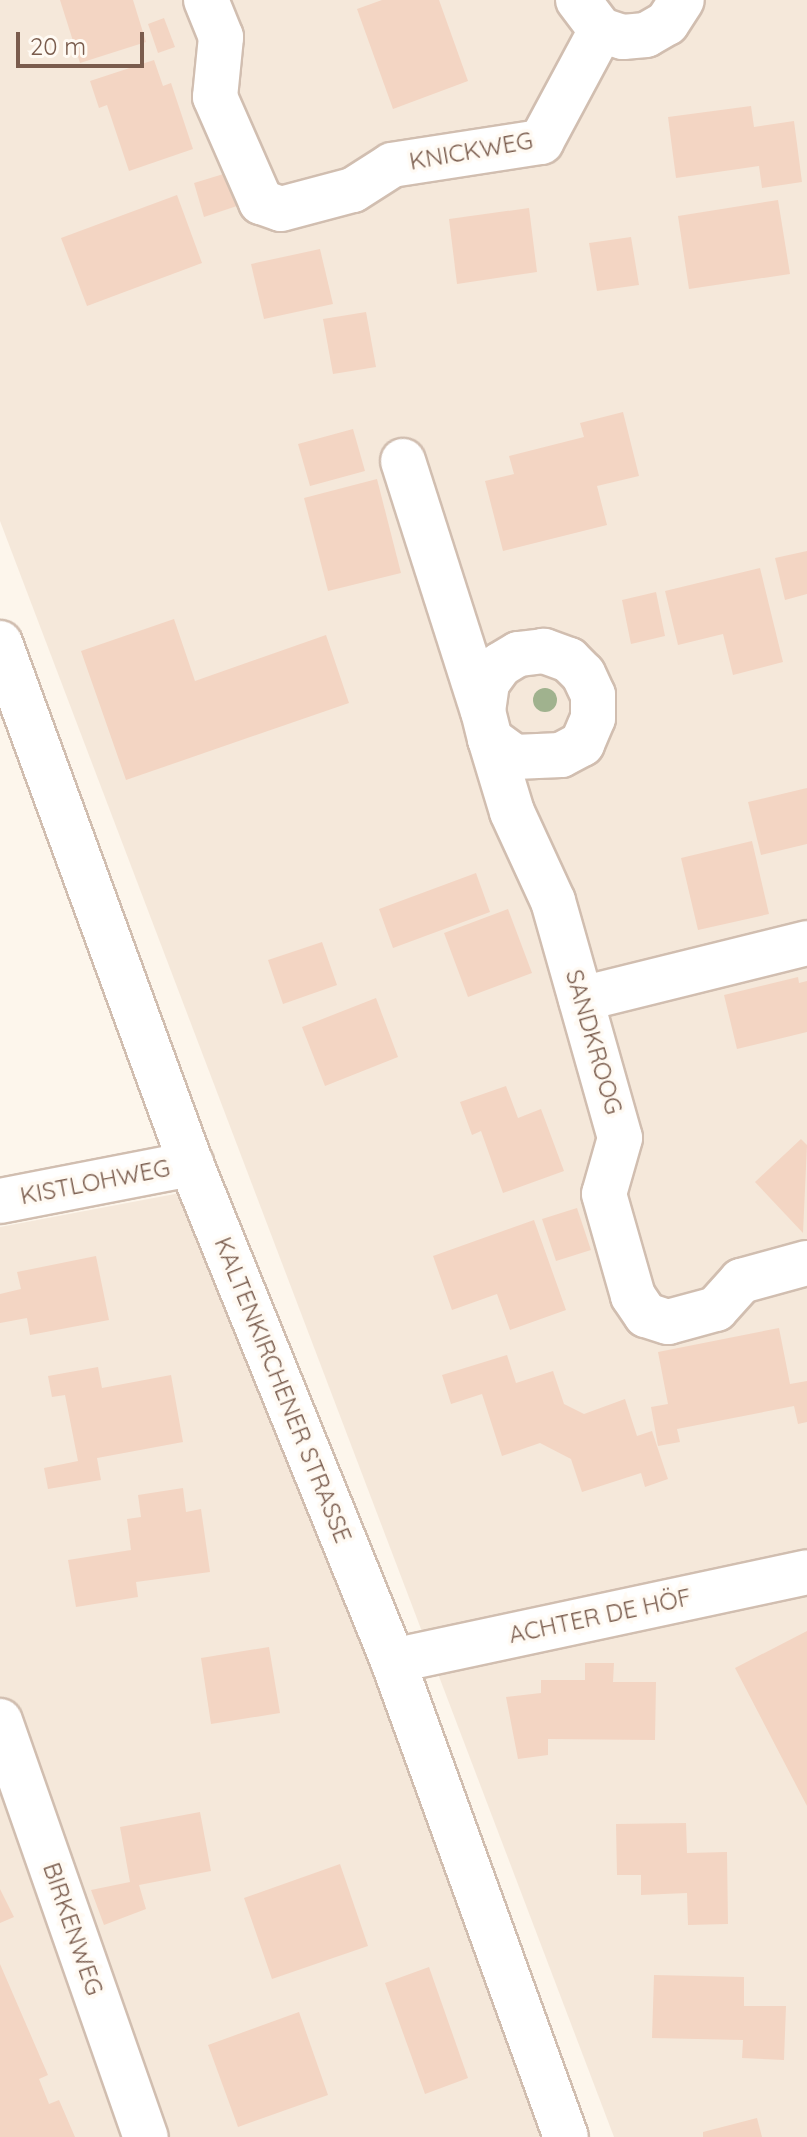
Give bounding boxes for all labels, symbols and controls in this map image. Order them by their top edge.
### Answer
scale bar [20,16,148,66]
text: 20 m [30,31,86,61]
street label: KNICKWEG [407,126,535,176]
street label: SANDKROOG [560,966,628,1118]
street label: KISTLOHWEG [18,1153,172,1211]
street label: KALTENKIRCHENER STRASSE [208,1233,358,1547]
street label: ACHTER DE HÖF [506,1583,694,1649]
street label: BIRKENWEG [37,1859,109,1999]

